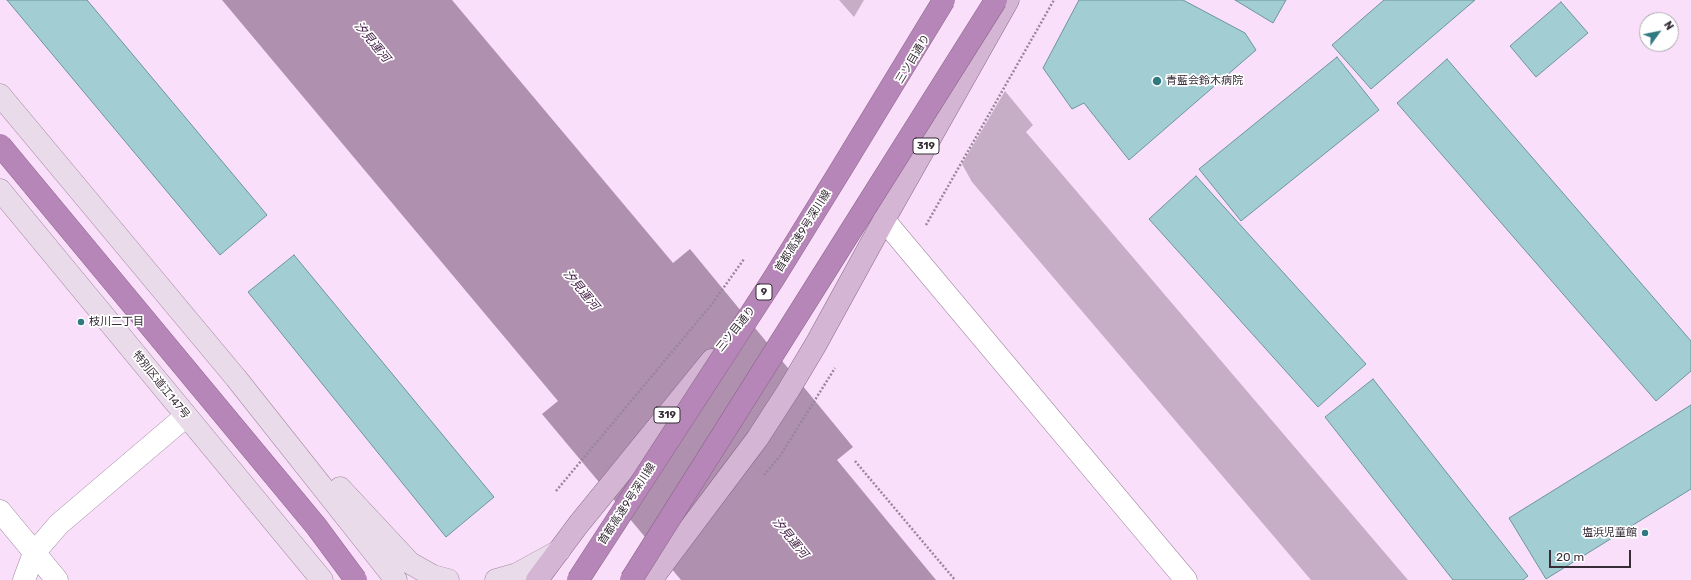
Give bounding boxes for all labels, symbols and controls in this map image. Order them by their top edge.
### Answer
north arrow [1639,12,1679,52]
water label: 汐見運河 [351,19,393,65]
text: N [1661,19,1676,33]
street label: 三ツ目通り [893,32,933,86]
place label: 青藍会鈴木病院 [1166,74,1243,88]
marker: 青藍会鈴木病院 [1151,75,1163,87]
road number: 319 [913,138,939,154]
street label: 首都高速9号深川線 [772,187,834,275]
water label: 汐見運河 [560,267,602,313]
road number: 9 [756,284,772,300]
street label: 三ツ目通り [714,303,758,355]
place label: 枝川二丁目 [89,315,144,329]
marker: 枝川二丁目 [76,317,86,327]
street label: 特別区道江147号 [130,349,192,421]
road number: 319 [654,407,680,423]
street label: 首都高速9号深川線 [596,461,658,547]
water label: 汐見運河 [769,515,811,561]
place label: 塩浜児童館 [1582,526,1637,540]
marker: 塩浜児童館 [1640,528,1650,538]
scale bar [1551,542,1633,568]
text: 20 m [1556,550,1584,564]

